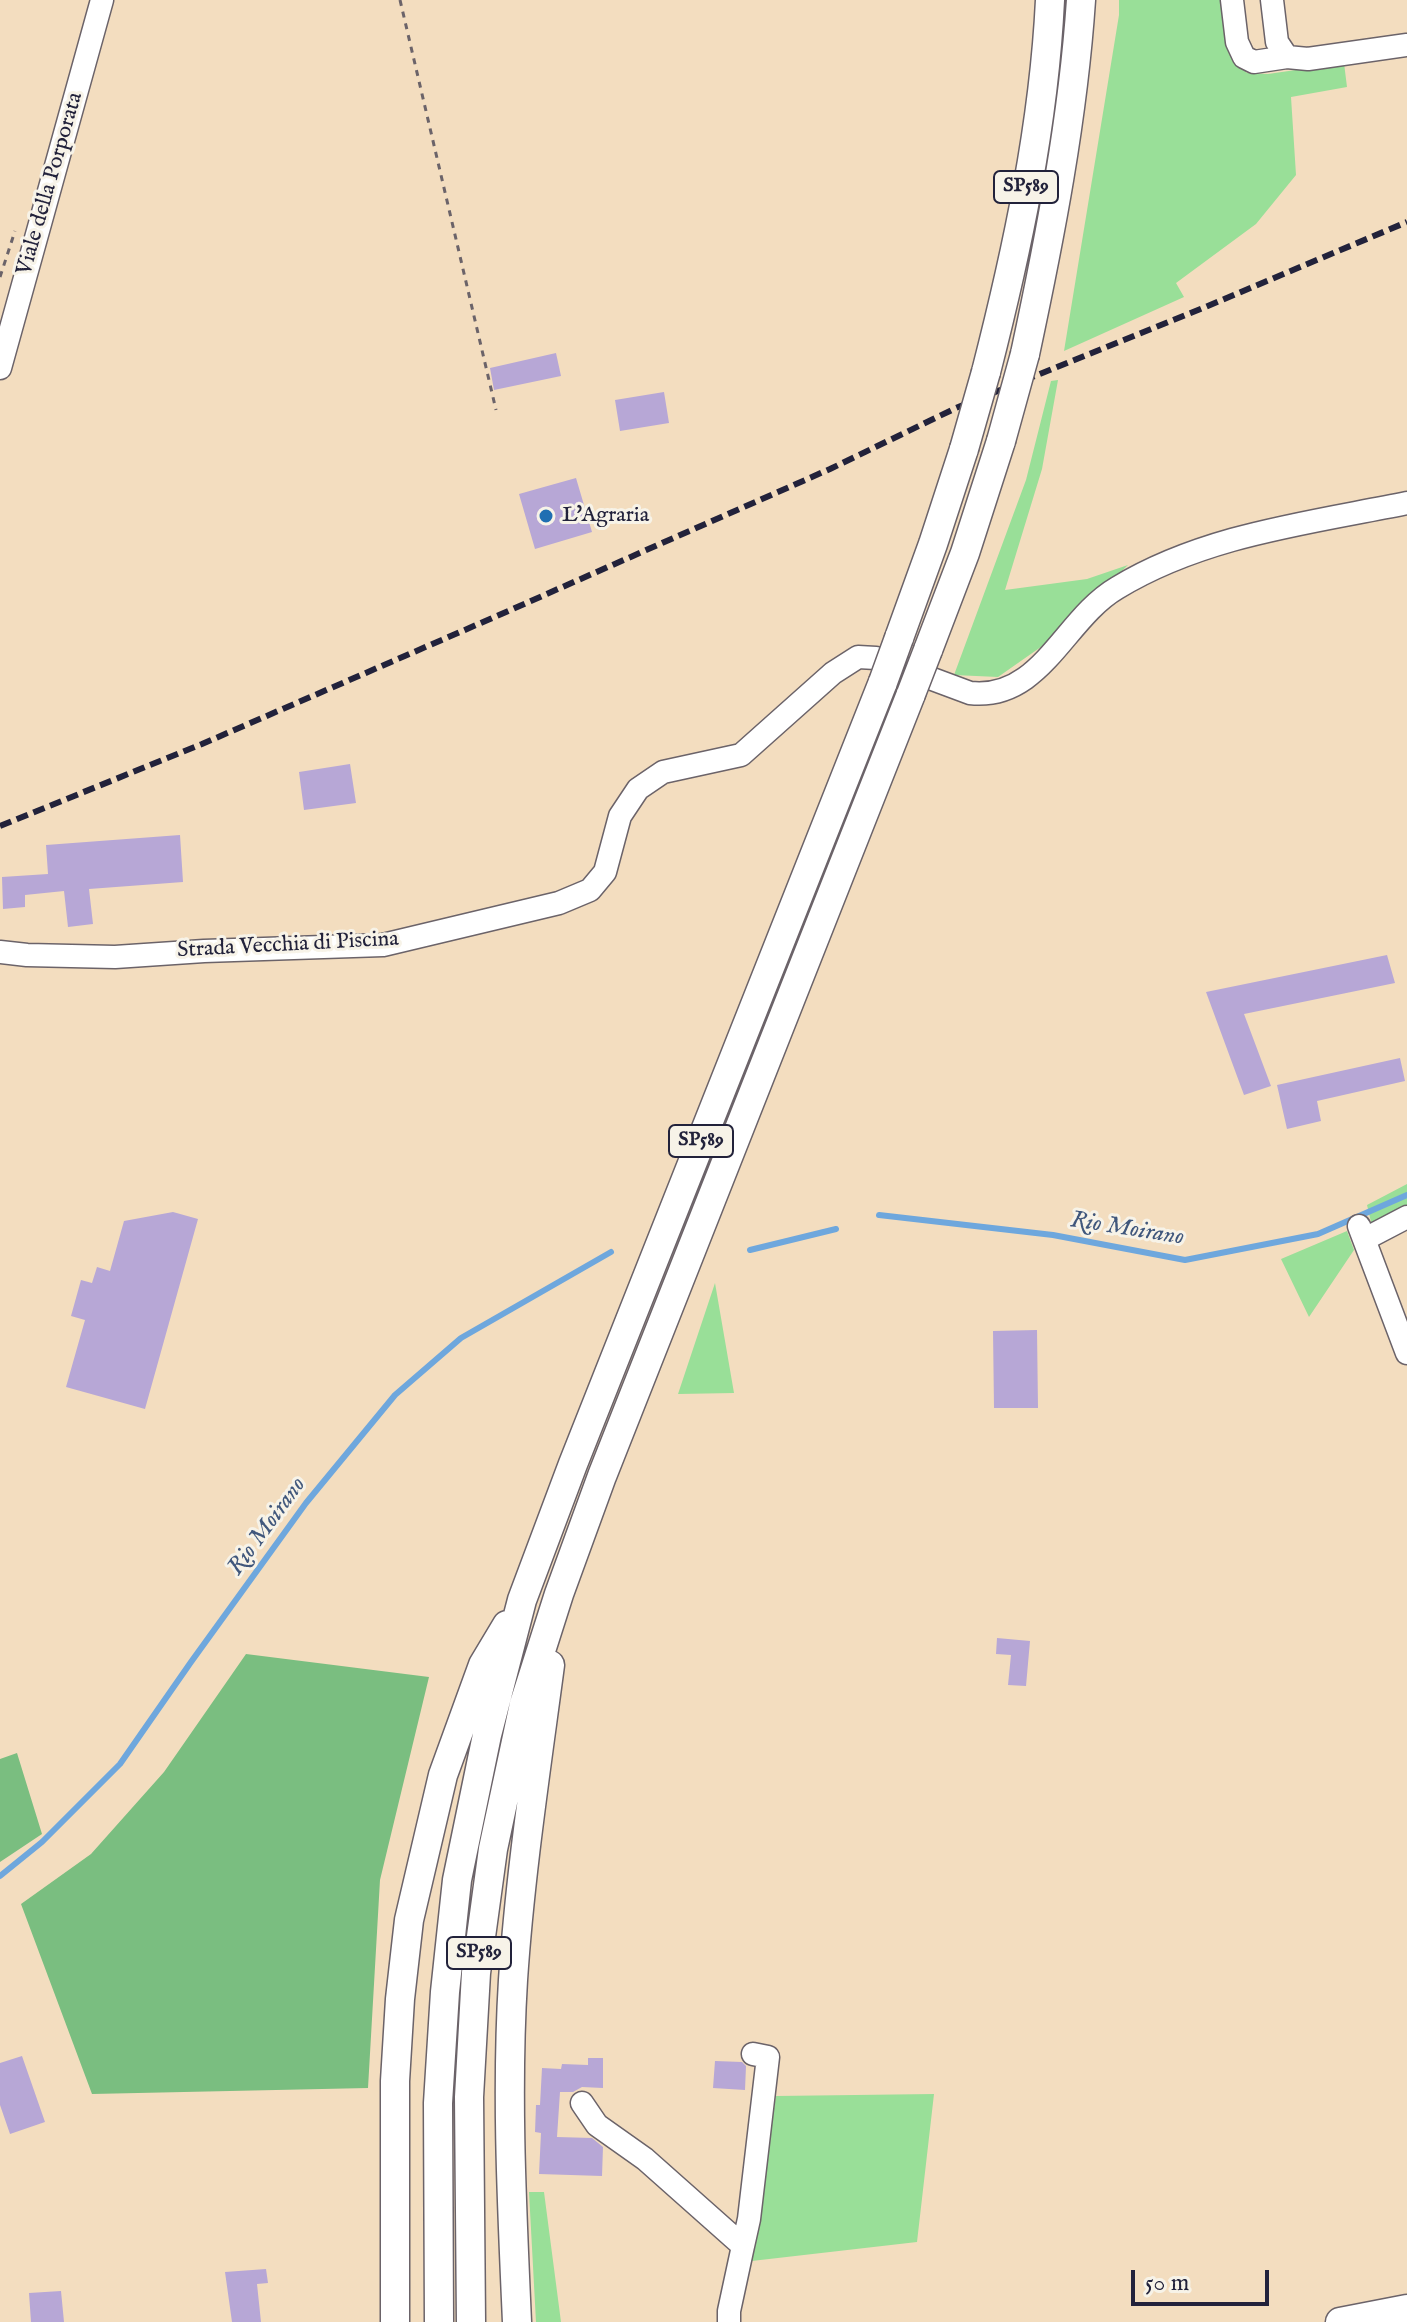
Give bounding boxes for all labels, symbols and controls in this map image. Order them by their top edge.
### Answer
street label: Viale della Porporata [12,89,90,279]
road number: SP589 [994,171,1058,203]
place label: L'Agraria [562,503,649,529]
marker: L'Agraria [537,507,555,525]
street label: Strada Vecchia di Piscina [176,927,400,965]
road number: SP589 [669,1125,733,1157]
water label: Rio Moirano [1068,1207,1186,1253]
water label: Rio Moirano [223,1472,313,1582]
road number: SP589 [447,1937,511,1969]
scale bar [1135,2254,1273,2304]
text: 50 m [1145,2268,1189,2299]

